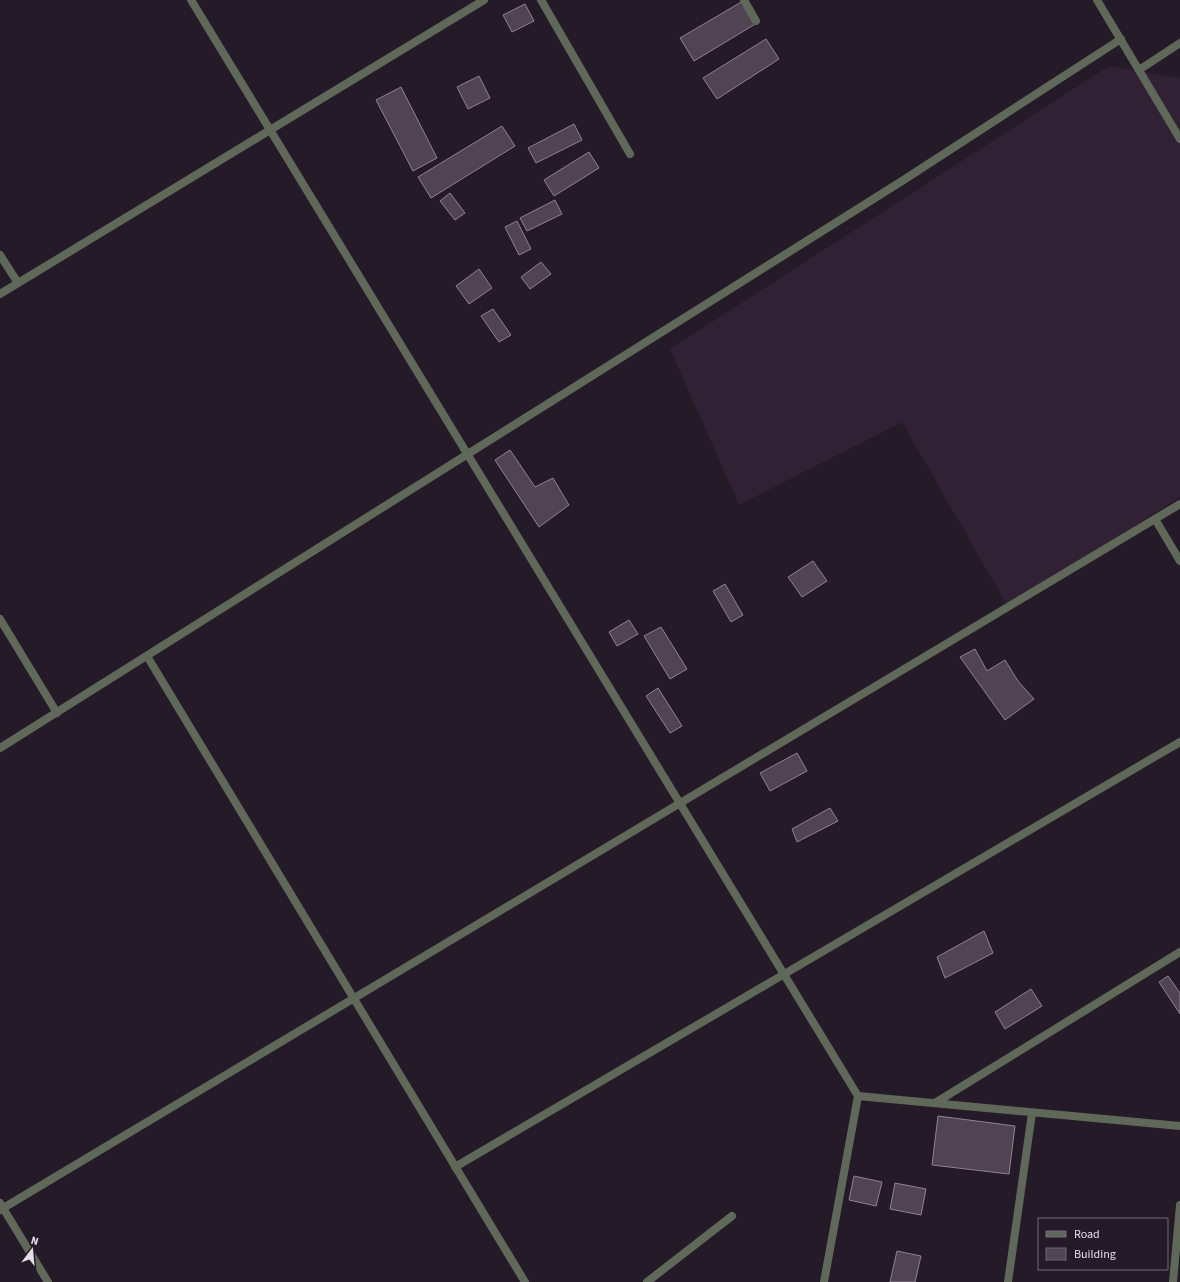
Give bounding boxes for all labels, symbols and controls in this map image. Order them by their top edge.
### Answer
legend [1038,1218,1168,1270]
text: Road [1074,1226,1100,1243]
north arrow [12,1230,52,1270]
text: N [29,1233,40,1249]
text: Building [1074,1246,1116,1263]

